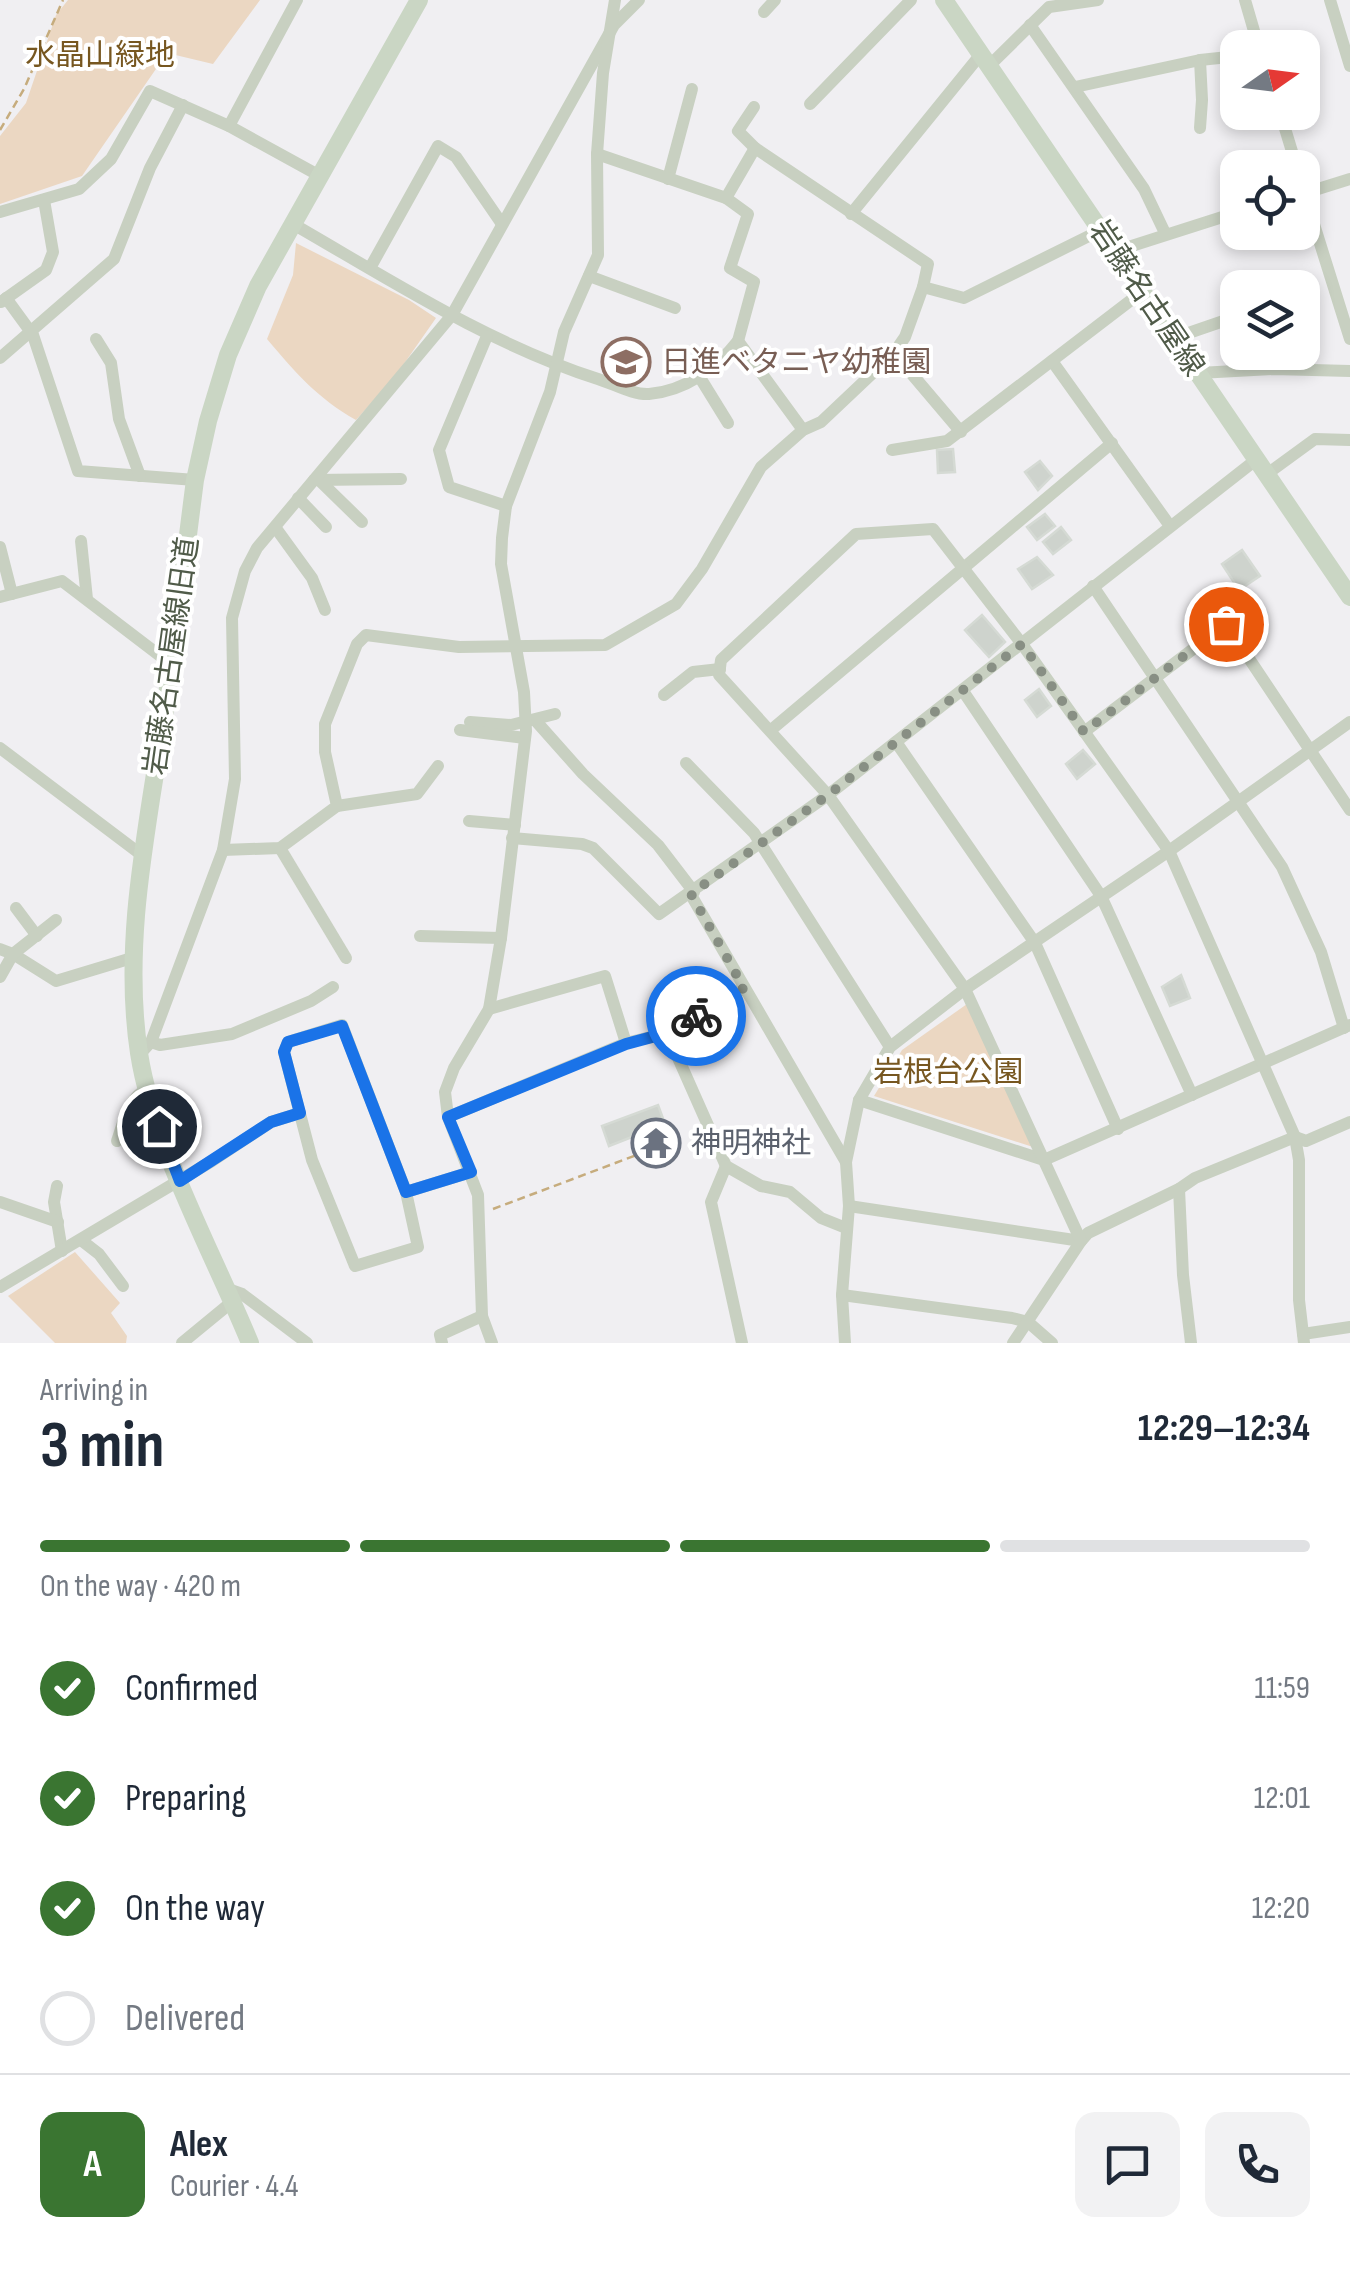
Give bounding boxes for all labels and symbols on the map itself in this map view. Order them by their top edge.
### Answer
north arrow [1220,30,1320,130]
park label: 水晶山緑地 [25,38,175,74]
street label: 岩藤名古屋線 [1081,214,1211,383]
school or university icon: 日進ベタニヤ幼稚園 [600,336,652,388]
place label: 日進ベタニヤ幼稚園 [661,345,931,381]
street label: 岩藤名古屋線旧道 [137,535,207,777]
pin [1184,582,1269,667]
courier [646,966,746,1066]
park label: 岩根台公園 [873,1055,1023,1091]
pin [117,1084,202,1169]
temple icon: 神明神社 [630,1117,682,1169]
place label: 神明神社 [691,1126,811,1162]

